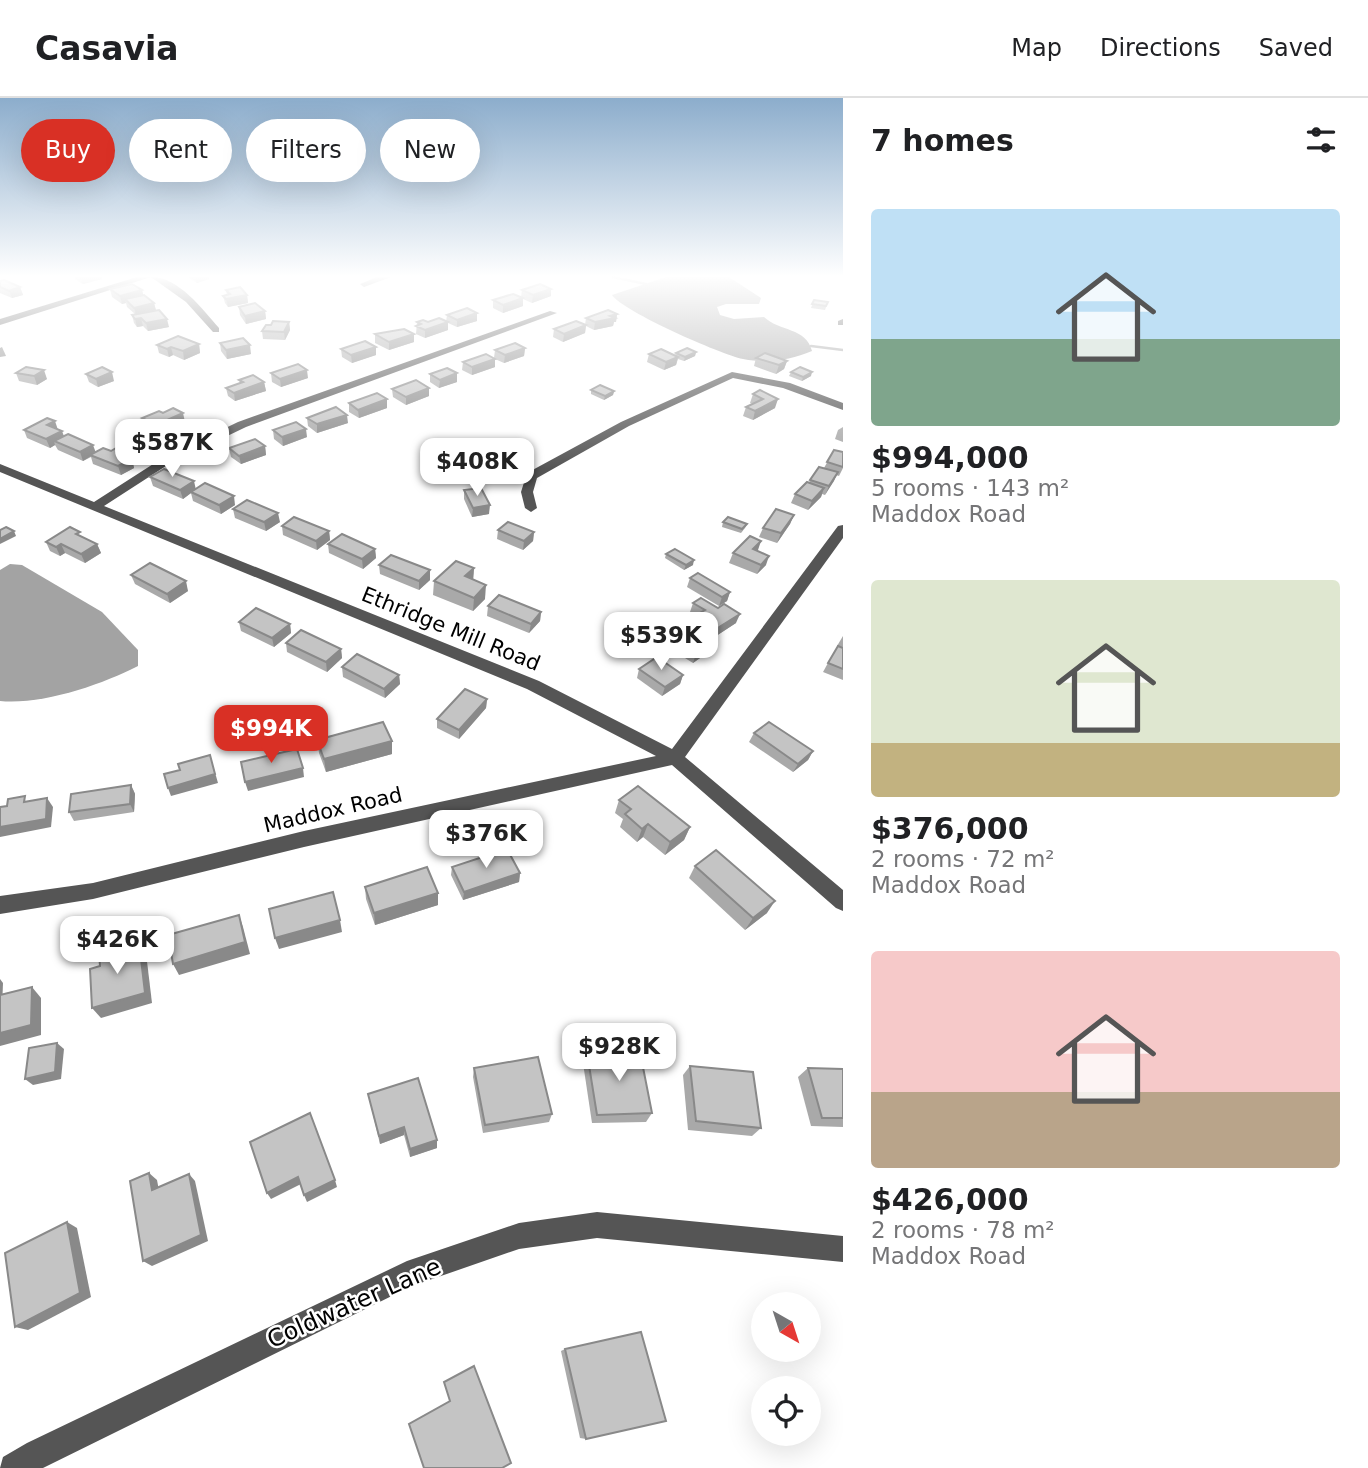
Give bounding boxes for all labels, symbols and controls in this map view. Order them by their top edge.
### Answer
text: Casavia [35,29,179,68]
text: Map [1011,34,1062,62]
text: Directions [1100,34,1221,62]
text: Saved [1259,34,1333,62]
chip: Buy [21,119,115,182]
chip: Rent [129,119,232,182]
chip: Filters [246,119,366,182]
chip: New [380,119,480,182]
icon: filters [1302,121,1340,159]
text: 7 homes [871,123,1014,158]
icon: home [1043,254,1169,380]
pin: $587K [123,420,221,479]
text: $587K [131,429,213,455]
pin: $408K [428,438,526,498]
text: $994,000 [871,440,1029,475]
text: $408K [436,448,518,474]
text: 5 rooms · 143 m² [871,475,1069,501]
text: Maddox Road [871,501,1026,527]
street label: Ethridge Mill Road [358,582,544,676]
pin: $539K [612,612,710,672]
text: $539K [620,622,702,648]
icon: home [1043,625,1169,751]
pin: $994K [222,706,320,765]
text: $994K [230,715,312,741]
street label: Maddox Road [261,782,405,838]
pin: $376K [437,810,535,870]
text: $376,000 [871,811,1029,846]
text: $376K [445,820,527,846]
text: 2 rooms · 72 m² [871,846,1055,872]
text: Maddox Road [871,872,1026,898]
pin: $426K [68,916,166,976]
text: $426K [76,926,158,952]
icon: home [1043,996,1169,1122]
pin: $928K [570,1024,668,1083]
text: $928K [578,1033,660,1059]
text: $426,000 [871,1182,1029,1217]
text: 2 rooms · 78 m² [871,1217,1055,1243]
text: Maddox Road [871,1243,1026,1269]
street label: Coldwater Lane [263,1252,445,1354]
north arrow [751,1292,821,1362]
map controls [751,1292,821,1446]
button: locate [751,1376,821,1446]

